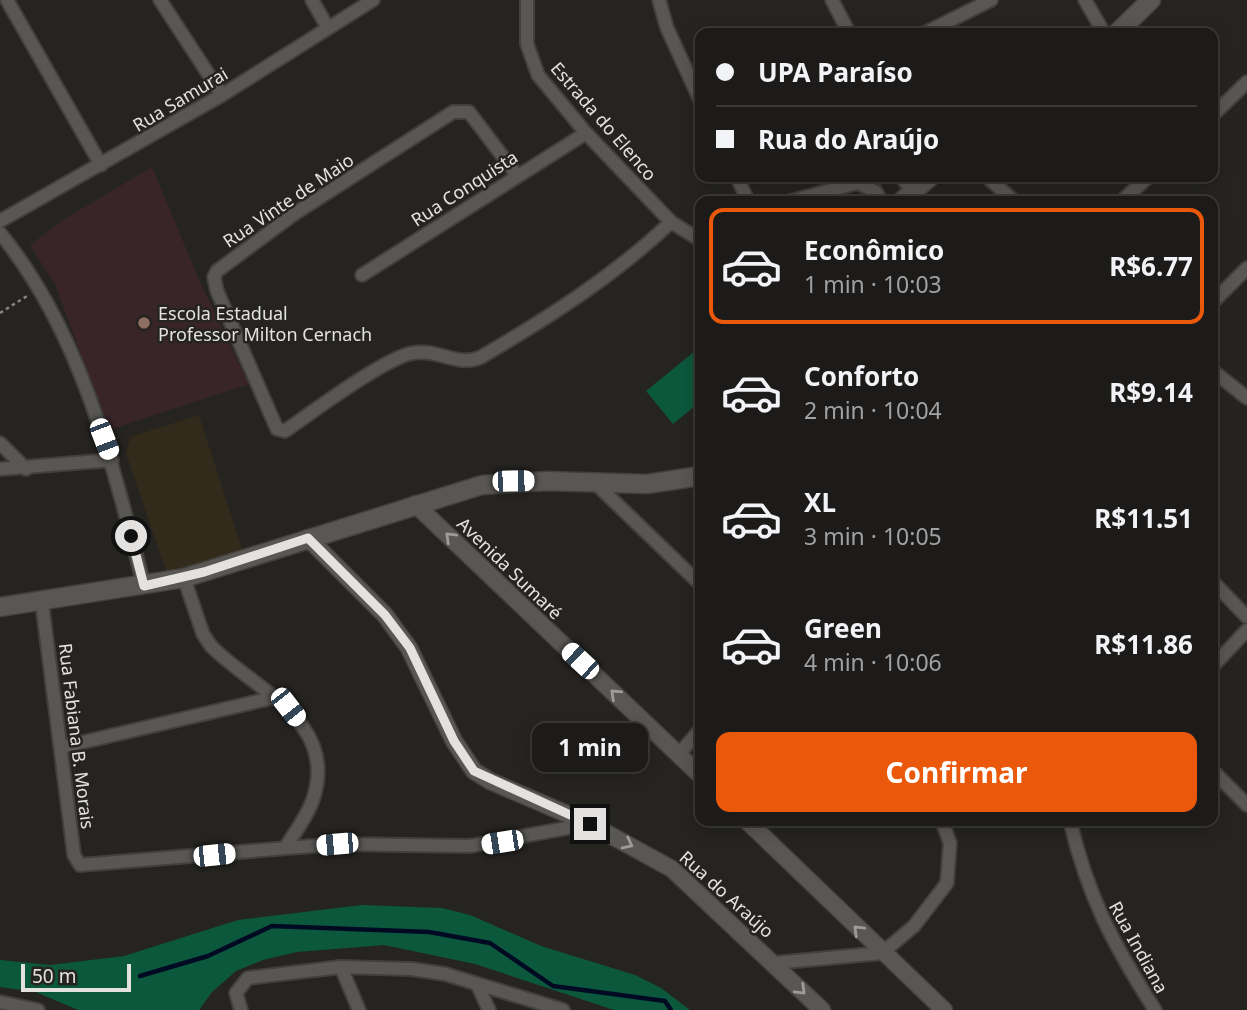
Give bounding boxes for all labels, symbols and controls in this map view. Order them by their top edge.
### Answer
text: UPA Paraíso [758,54,913,90]
street label: Estrada do Elenco [546,56,662,186]
street label: Rua Samurai [128,61,232,137]
text: Rua do Araújo [758,121,939,157]
street label: Rua Conquista [406,145,522,231]
street label: Rua Vinte de Maio [218,147,358,253]
text: Econômico [804,232,944,268]
icon: car [720,235,783,298]
text: R$6.77 [1109,248,1193,284]
text: 1 min · 10:03 [804,268,942,300]
place label: Escola Estadual Professor Milton Cernach [158,301,372,346]
marker: Escola Estadual Professor Milton Cernach [136,315,152,331]
text: Conforto [804,358,919,394]
icon: car [720,361,783,424]
text: R$9.14 [1109,374,1193,410]
text: 2 min · 10:04 [804,394,942,426]
car [87,416,122,462]
car [492,470,535,492]
text: XL [804,484,836,520]
icon: car [720,487,783,550]
text: R$11.51 [1094,500,1193,536]
street label: Avenida Sumaré [452,512,568,624]
route start [115,520,147,552]
text: 3 min · 10:05 [804,520,942,552]
one-way arrow [445,533,458,546]
text: Green [804,610,882,646]
icon: car [720,613,783,676]
text: R$11.86 [1094,626,1193,662]
car [558,639,603,683]
street label: Rua Fabiana B. Morais [54,642,100,830]
text: 4 min · 10:06 [804,646,942,678]
car [267,684,310,730]
one-way arrow [610,690,623,703]
callout: 1 min [532,722,648,772]
text: 1 min [558,731,622,763]
button: Confirmar [716,732,1197,812]
route end [574,808,606,840]
car [480,828,525,856]
car [316,832,359,856]
one-way arrow [621,835,633,849]
car [193,842,236,868]
street label: Rua do Araújo [675,845,779,943]
street label: Rua Indiana [1104,897,1174,997]
one-way arrow [854,925,867,938]
scale bar [21,961,131,993]
text: 50 m [32,963,76,989]
one-way arrow [793,981,806,994]

